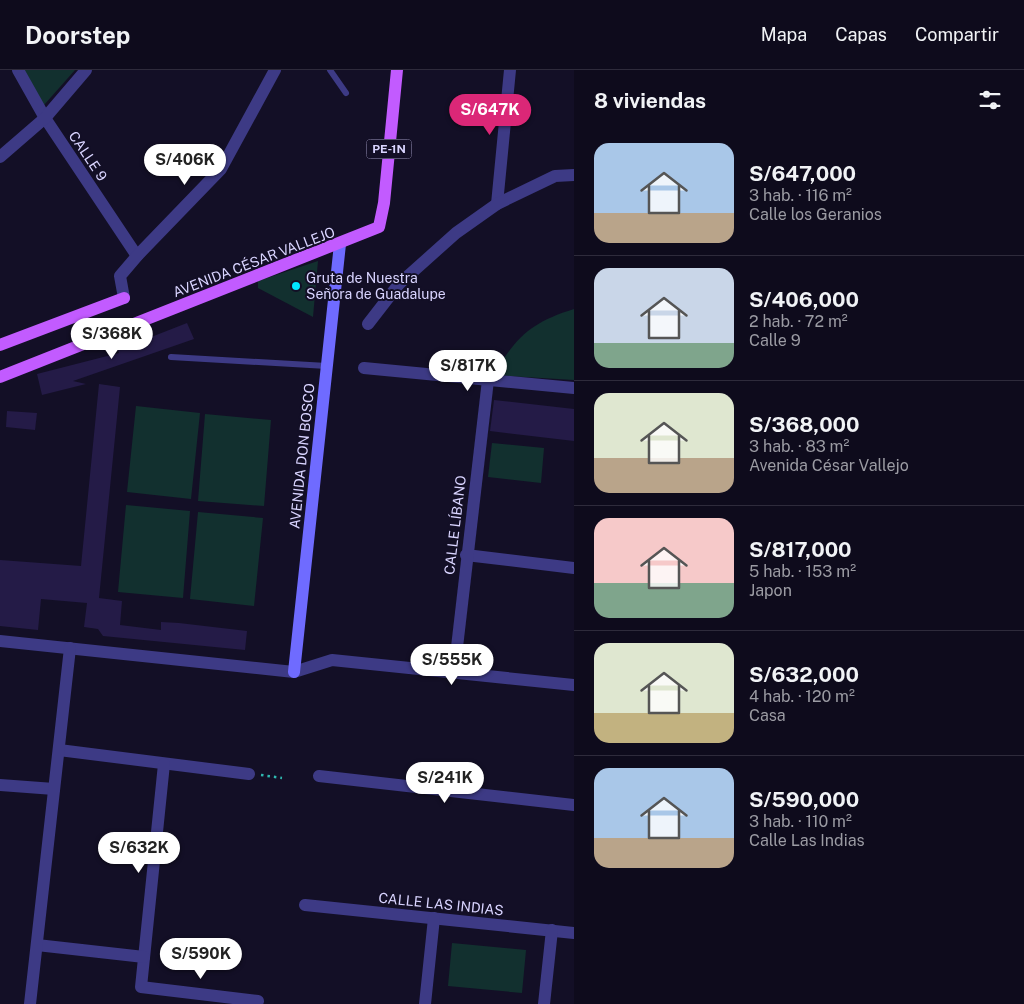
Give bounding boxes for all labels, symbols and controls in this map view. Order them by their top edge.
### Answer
text: Doorstep [25,21,130,49]
text: Mapa [761,24,807,45]
text: Capas [835,24,887,45]
text: Compartir [915,24,999,45]
icon: filters [976,86,1004,114]
text: 8 viviendas [594,88,706,113]
pin: S/647K [449,93,531,136]
text: S/647K [460,100,520,119]
street label: CALLE 9 [66,128,111,184]
road number: PE-1N [366,140,412,158]
pin: S/406K [144,144,226,186]
text: S/406K [155,150,215,169]
text: S/647,000 [749,161,856,186]
icon: home [634,163,694,223]
text: 3 hab. · 116 m² [749,186,852,205]
text: Calle los Geranios [749,205,882,224]
street label: AVENIDA CÉSAR VALLEJO [170,223,337,300]
place label: Gruta de Nuestra Señora de Guadalupe [306,270,446,302]
marker: Gruta de Nuestra Señora de Guadalupe [290,280,302,292]
text: S/406,000 [749,287,859,312]
icon: home [634,288,694,348]
text: 2 hab. · 72 m² [749,312,848,331]
pin: S/368K [71,318,153,360]
text: S/368K [82,324,142,343]
text: Calle 9 [749,331,801,350]
pin: S/817K [427,350,509,392]
text: S/817K [440,356,496,375]
street label: AVENIDA DON BOSCO [286,382,318,530]
text: S/368,000 [749,412,860,437]
icon: home [634,413,694,473]
text: 3 hab. · 83 m² [749,437,849,456]
text: Avenida César Vallejo [749,456,909,475]
street label: CALLE LÍBANO [440,474,469,575]
text: S/817,000 [749,537,852,562]
icon: home [634,538,694,598]
text: 5 hab. · 153 m² [749,562,856,581]
text: Japon [749,581,792,600]
pin: S/555K [411,644,493,686]
text: S/555K [421,650,483,669]
text: S/632,000 [749,662,859,687]
icon: home [634,663,694,723]
text: 4 hab. · 120 m² [749,687,855,706]
text: Casa [749,706,786,725]
pin: S/241K [404,762,486,804]
text: S/241K [417,768,473,787]
text: S/590,000 [749,787,859,812]
icon: home [634,788,694,848]
text: 3 hab. · 110 m² [749,812,852,831]
text: Calle Las Indias [749,831,865,850]
pin: S/632K [98,832,180,874]
text: S/632K [109,838,169,857]
street label: CALLE LAS INDIAS [378,889,504,919]
pin: S/590K [160,938,242,980]
text: S/590K [171,944,231,963]

